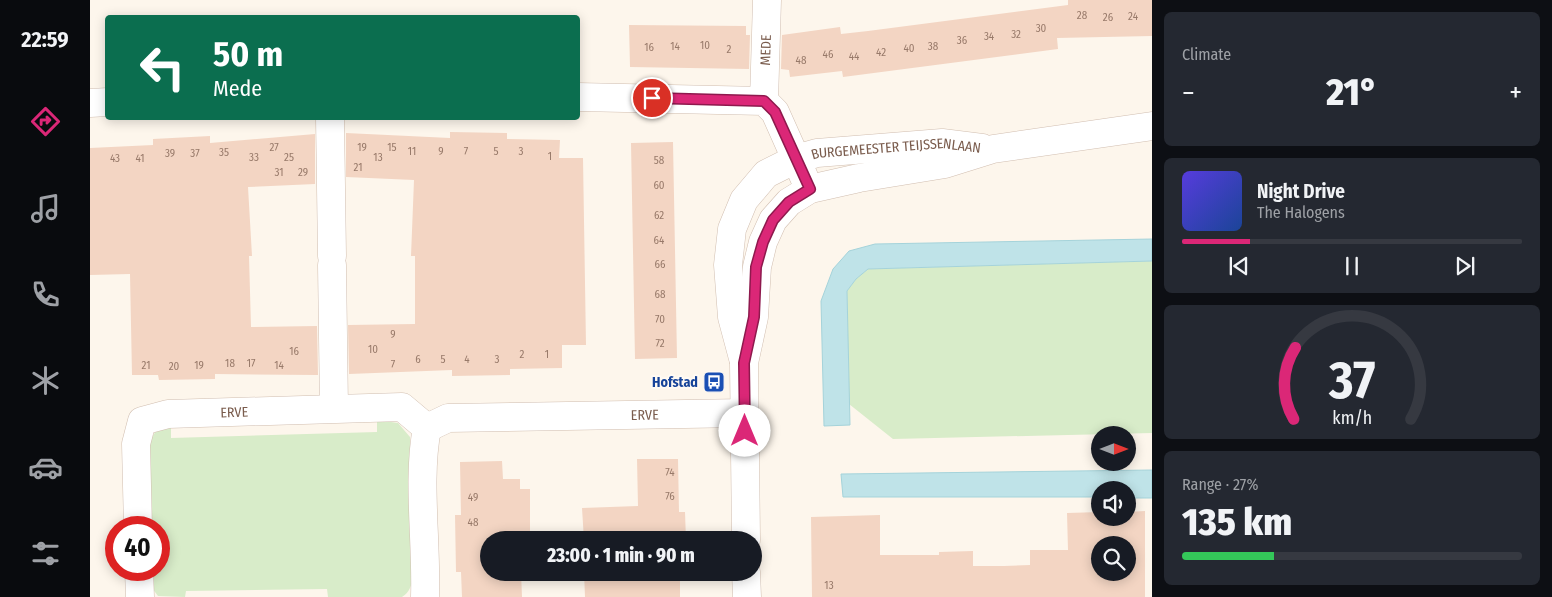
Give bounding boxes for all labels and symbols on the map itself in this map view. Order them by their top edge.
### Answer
house number: 28 [1077,9,1088,22]
house number: 24 [1128,10,1139,23]
house number: 26 [1103,11,1114,24]
house number: 30 [1036,22,1047,35]
house number: 32 [1011,28,1021,41]
house number: 34 [984,30,995,43]
street label: MEDE [757,34,774,66]
house number: 36 [957,34,968,47]
house number: 10 [700,39,710,52]
house number: 14 [670,40,680,53]
house number: 38 [928,40,939,53]
house number: 16 [644,41,654,54]
house number: 40 [903,42,915,55]
house number: 2 [727,43,732,56]
house number: 42 [876,46,886,59]
house number: 46 [823,48,834,61]
house number: 44 [849,50,860,63]
house number: 48 [796,54,807,67]
pin [631,77,673,119]
street label: BURGEMEESTER TEIJSSENLAAN [809,134,982,163]
house number: 27 [269,141,279,154]
house number: 19 [357,141,367,154]
house number: 15 [387,141,397,154]
house number: 11 [408,145,416,158]
house number: 9 [438,145,444,158]
house number: 7 [464,145,469,158]
house number: 5 [493,145,499,158]
house number: 3 [519,145,524,158]
house number: 35 [219,146,229,159]
house number: 39 [165,147,175,160]
house number: 37 [190,147,200,160]
house number: 1 [548,150,552,163]
house number: 33 [249,151,259,164]
house number: 25 [284,151,294,164]
house number: 13 [373,151,383,164]
house number: 43 [110,152,120,165]
house number: 41 [135,152,145,165]
house number: 58 [654,154,665,167]
house number: 21 [354,161,362,174]
house number: 31 [275,166,284,179]
house number: 29 [298,166,308,179]
house number: 60 [653,179,665,192]
house number: 62 [654,209,664,222]
house number: 64 [654,234,665,247]
house number: 66 [655,258,666,271]
house number: 68 [655,288,666,301]
house number: 70 [655,313,665,326]
house number: 9 [390,328,396,341]
house number: 72 [655,337,665,350]
house number: 10 [368,343,378,356]
house number: 16 [289,345,299,358]
house number: 2 [520,348,525,361]
house number: 1 [545,348,549,361]
house number: 6 [415,353,421,366]
house number: 5 [440,353,446,366]
house number: 4 [464,353,470,366]
house number: 3 [495,353,500,366]
house number: 18 [225,357,235,370]
house number: 17 [247,357,256,370]
house number: 7 [391,358,396,371]
house number: 21 [142,359,150,372]
house number: 19 [194,359,204,372]
house number: 14 [274,359,284,372]
house number: 20 [169,360,180,373]
bus stop icon: Hofstad [702,370,726,394]
place label: Hofstad [652,374,698,391]
street label: ERVE [220,403,249,421]
position arrow [718,404,770,456]
street label: ERVE [631,406,659,423]
north arrow [1091,426,1136,471]
house number: 74 [665,466,675,479]
house number: 76 [665,490,675,503]
house number: 49 [468,491,478,504]
speed limit sign: 40 [105,516,170,581]
house number: 48 [468,516,479,529]
house number: 13 [824,579,834,592]

